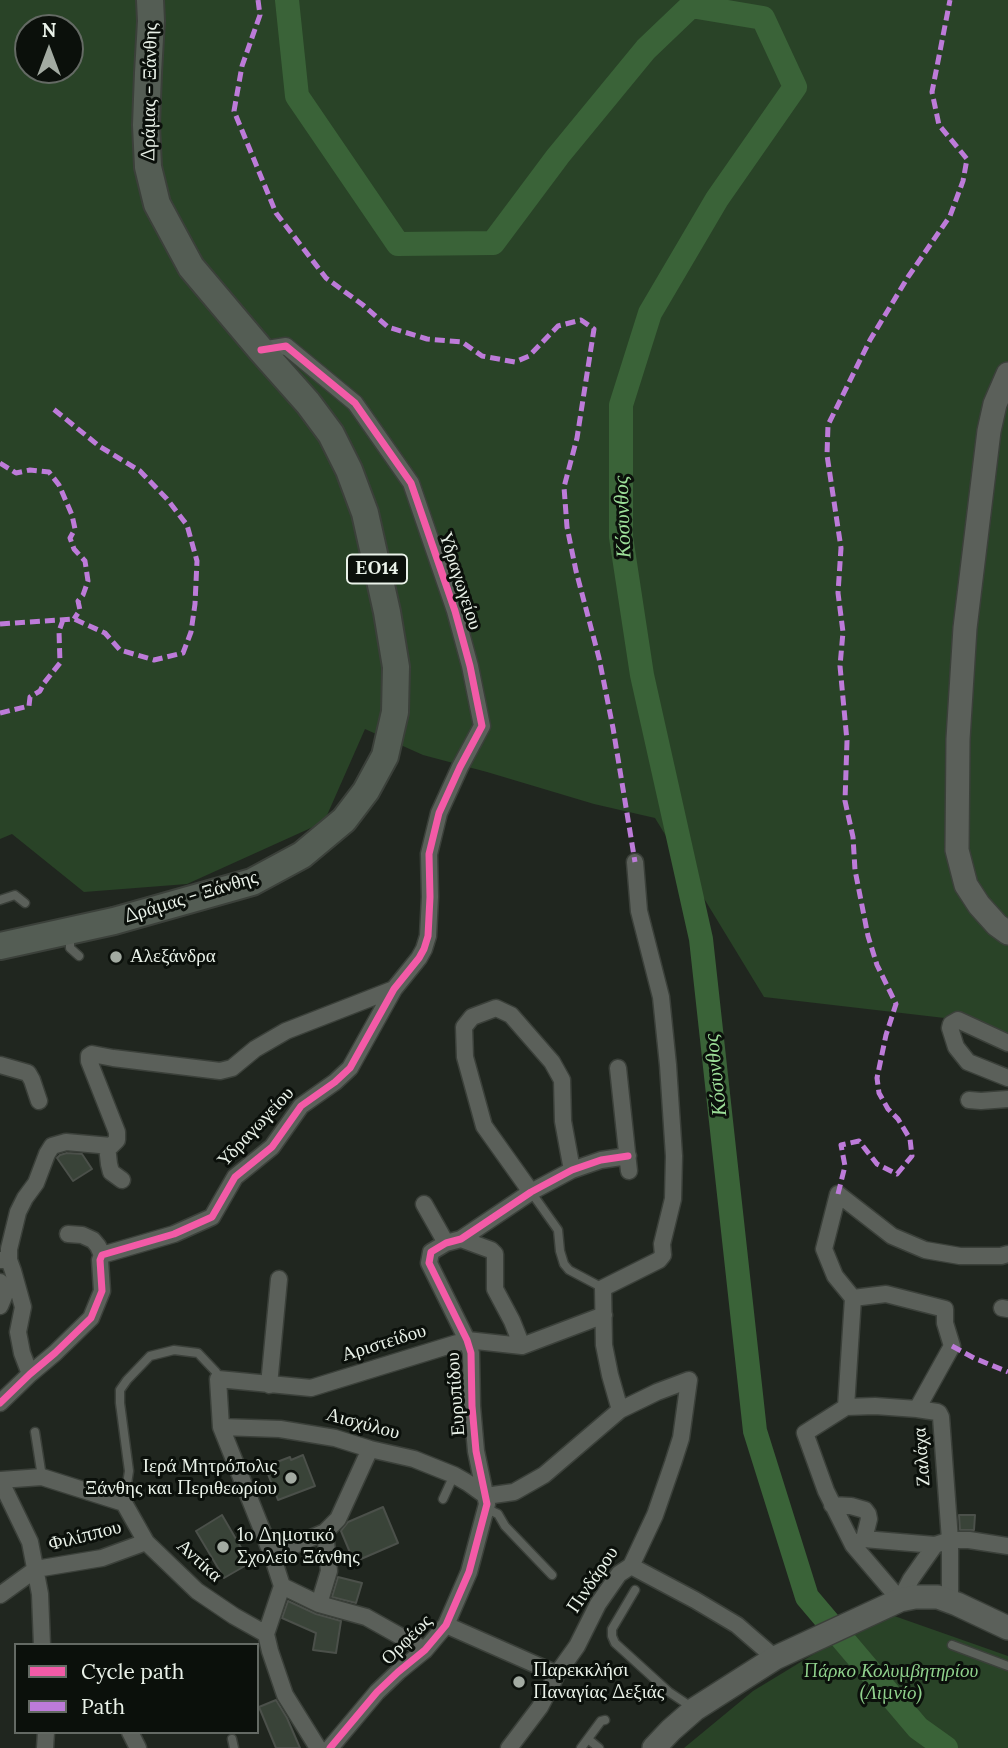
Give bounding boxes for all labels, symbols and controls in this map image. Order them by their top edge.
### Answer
north arrow [14,14,84,84]
text: N [42,18,56,42]
street label: Δράμας - Ξάνθης [137,23,163,161]
water label: Κόσυνθος [609,475,637,559]
street label: Υδραγωγείου [433,529,487,633]
road number: ΕΟ14 [347,554,407,584]
street label: Δράμας - Ξάνθης [121,866,261,928]
place label: Αλεξάνδρα [130,946,216,968]
marker: Αλεξάνδρα [108,949,124,965]
water label: Κόσυνθος [699,1033,733,1117]
street label: Υδραγωγείου [213,1082,299,1172]
street label: Αριστείδου [339,1319,429,1367]
street label: Ευρυπίδου [442,1351,470,1437]
street label: Αισχύλου [324,1403,402,1445]
street label: Ζαλάχα [909,1427,935,1487]
place label: Ιερά Μητρόπολις Ξάνθης και Περιθεωρίου [85,1456,277,1500]
marker: Ιερά Μητρόπολις Ξάνθης και Περιθεωρίου [283,1470,299,1486]
street label: Φιλίππου [46,1516,124,1556]
place label: 1ο Δημοτικό Σχολείο Ξάνθης [237,1525,360,1569]
street label: Αντίκα [172,1535,226,1587]
marker: 1ο Δημοτικό Σχολείο Ξάνθης [215,1539,231,1555]
street label: Πινδάρου [562,1542,624,1618]
street label: Ορφέως [377,1610,437,1670]
legend [14,1643,259,1734]
text: Cycle path [81,1658,184,1685]
place label: Παρεκκλήσι Παναγίας Δεξιάς [533,1660,664,1704]
park label: Πάρκο Κολυμβητηρίου (Λιμνίο) [804,1661,978,1705]
marker: Παρεκκλήσι Παναγίας Δεξιάς [511,1674,527,1690]
text: Path [81,1693,125,1720]

